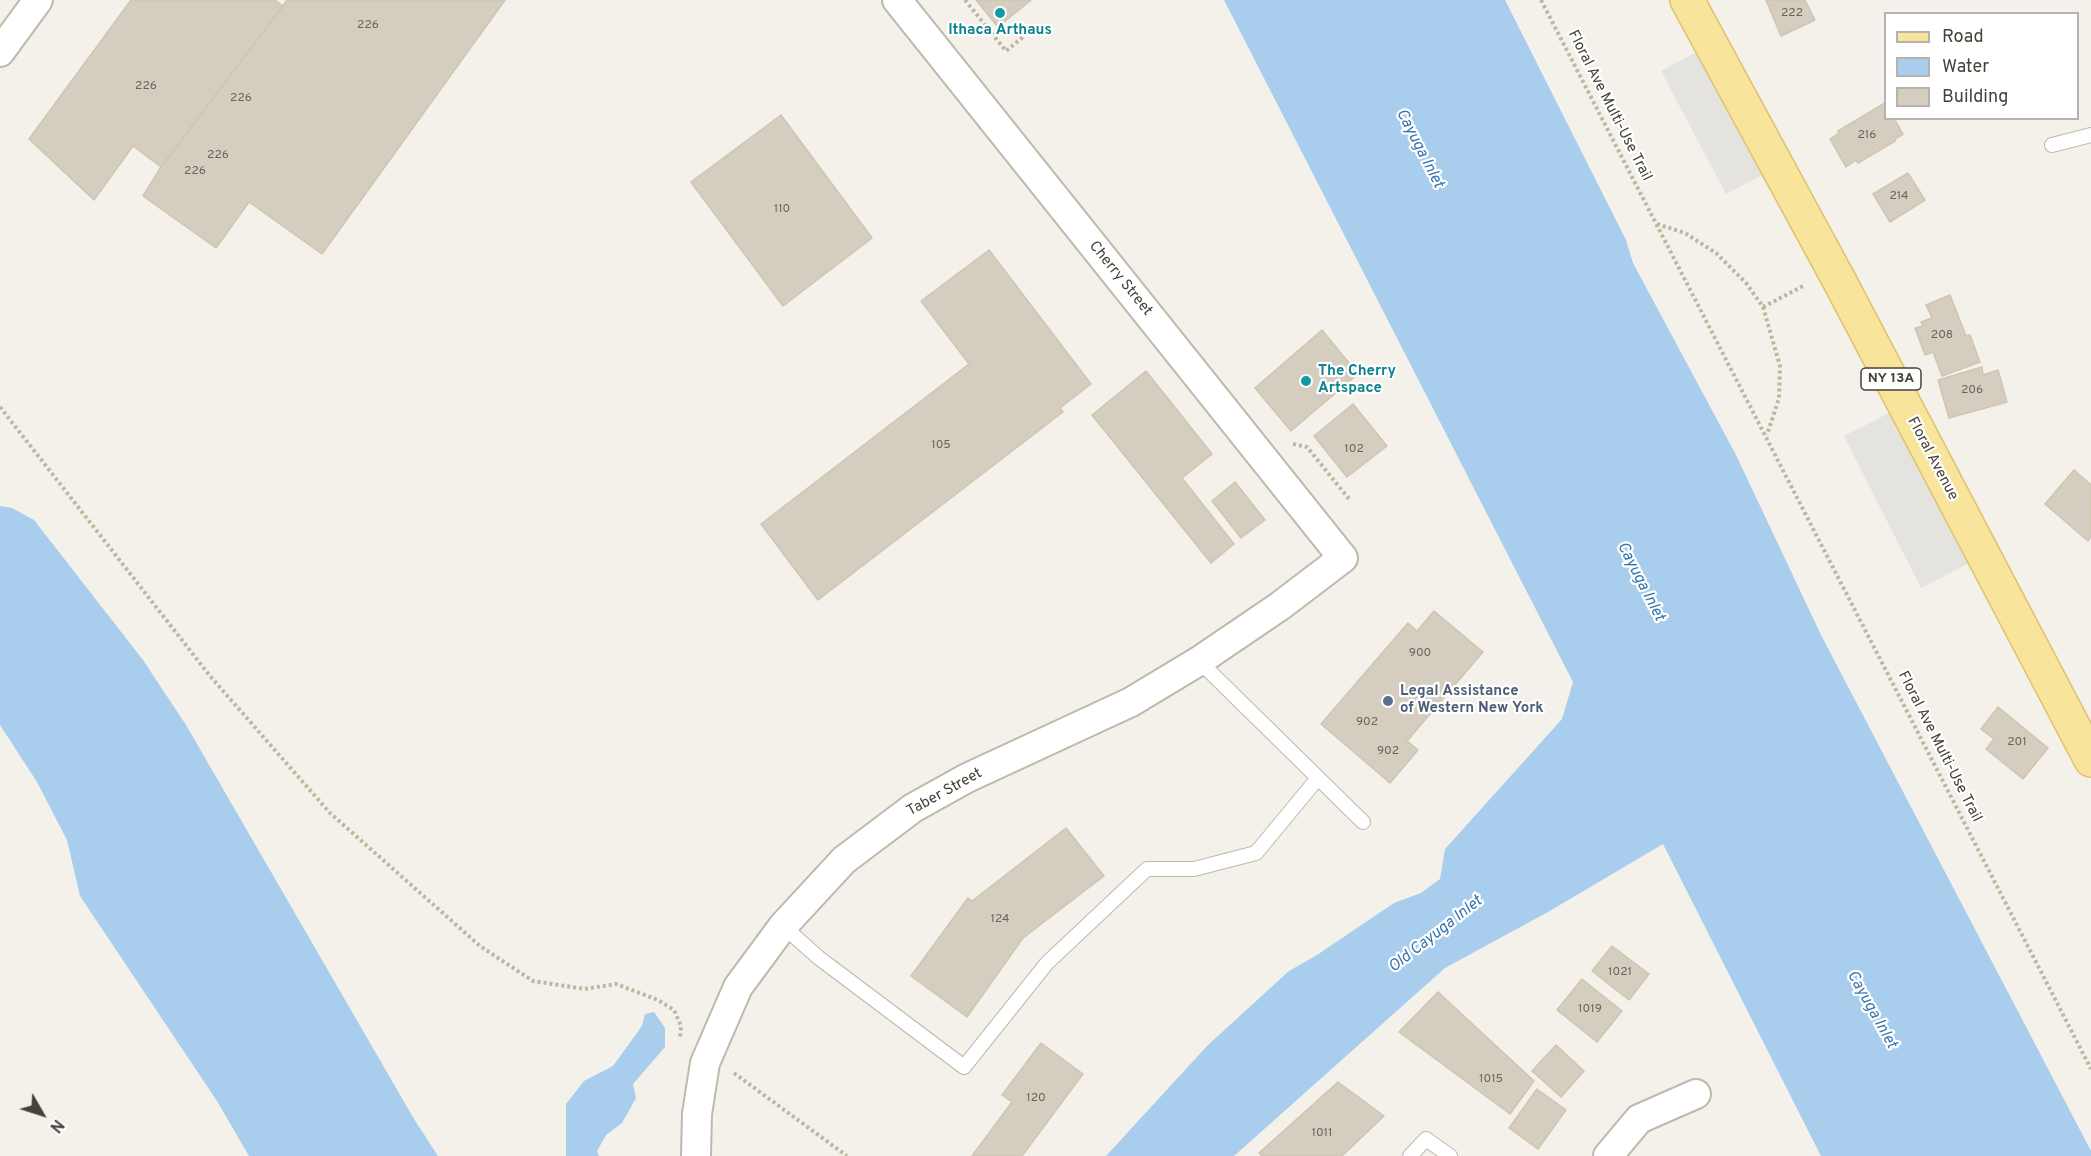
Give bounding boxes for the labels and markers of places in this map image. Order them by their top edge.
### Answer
marker: Ithaca Arthaus [993,6,1007,20]
place label: Ithaca Arthaus [948,22,1052,40]
place label: The Cherry Artspace [1318,363,1396,398]
marker: The Cherry Artspace [1299,374,1313,388]
place label: Legal Assistance of Western New York [1400,683,1544,718]
marker: Legal Assistance of Western New York [1381,694,1395,708]

